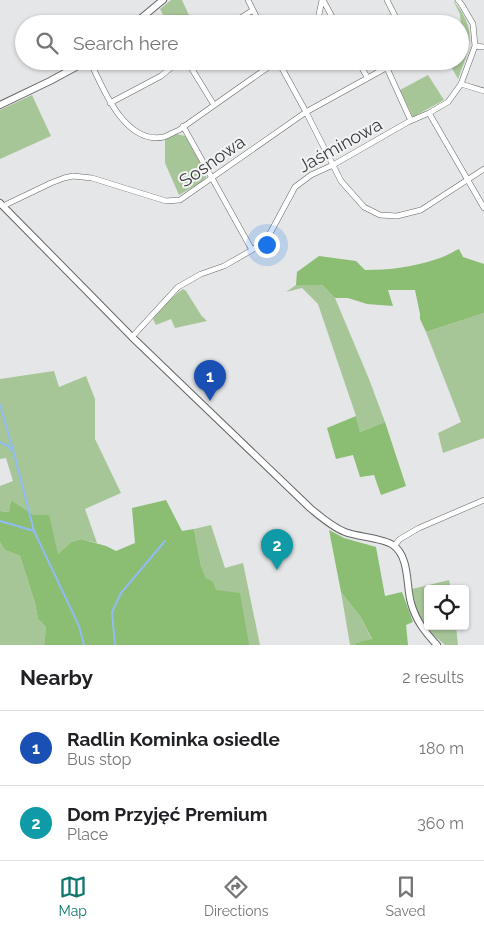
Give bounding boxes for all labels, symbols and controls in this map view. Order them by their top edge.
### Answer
search box [15,15,469,70]
icon: search [33,29,61,57]
text: Search here [73,32,179,54]
street label: Jaśminowa [294,113,386,177]
street label: Sosnowa [175,131,249,191]
your location [254,232,280,258]
pin: 1 [194,360,226,401]
pin: 2 [261,529,293,570]
map controls [424,585,469,630]
button: locate [424,585,469,630]
text: Nearby [20,665,93,690]
text: 2 results [402,668,464,687]
text: Radlin Kominka osiedle [67,728,280,750]
text: 1 [32,739,40,758]
text: 180 m [419,739,464,758]
text: Bus stop [67,750,131,769]
text: Dom Przyjęć Premium [67,803,267,825]
text: 2 [31,814,41,833]
text: 360 m [417,814,464,833]
text: Place [67,825,108,844]
tab: Map [58,873,87,919]
tab: Directions [204,873,269,919]
tab: Saved [385,873,426,919]

